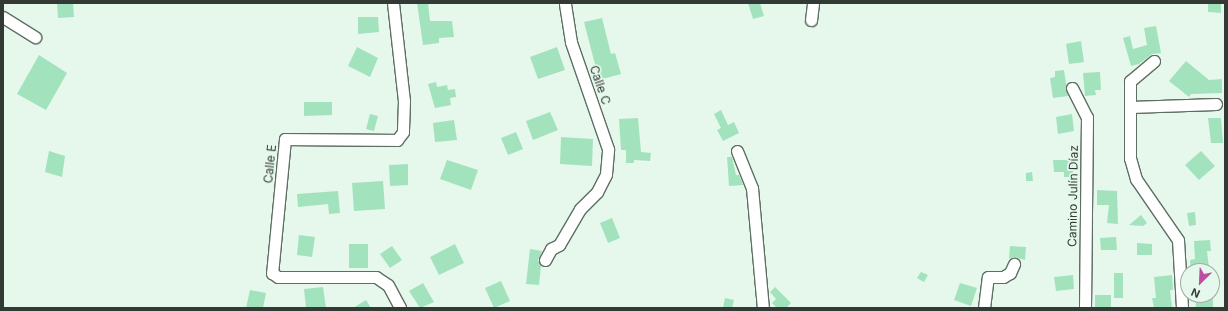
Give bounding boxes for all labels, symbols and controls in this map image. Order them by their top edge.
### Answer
street label: Calle C [587,64,613,106]
street label: Calle E [261,144,279,184]
street label: Camino Julín Díaz [1065,145,1081,247]
north arrow [1180,263,1220,303]
text: N [1189,285,1202,301]

